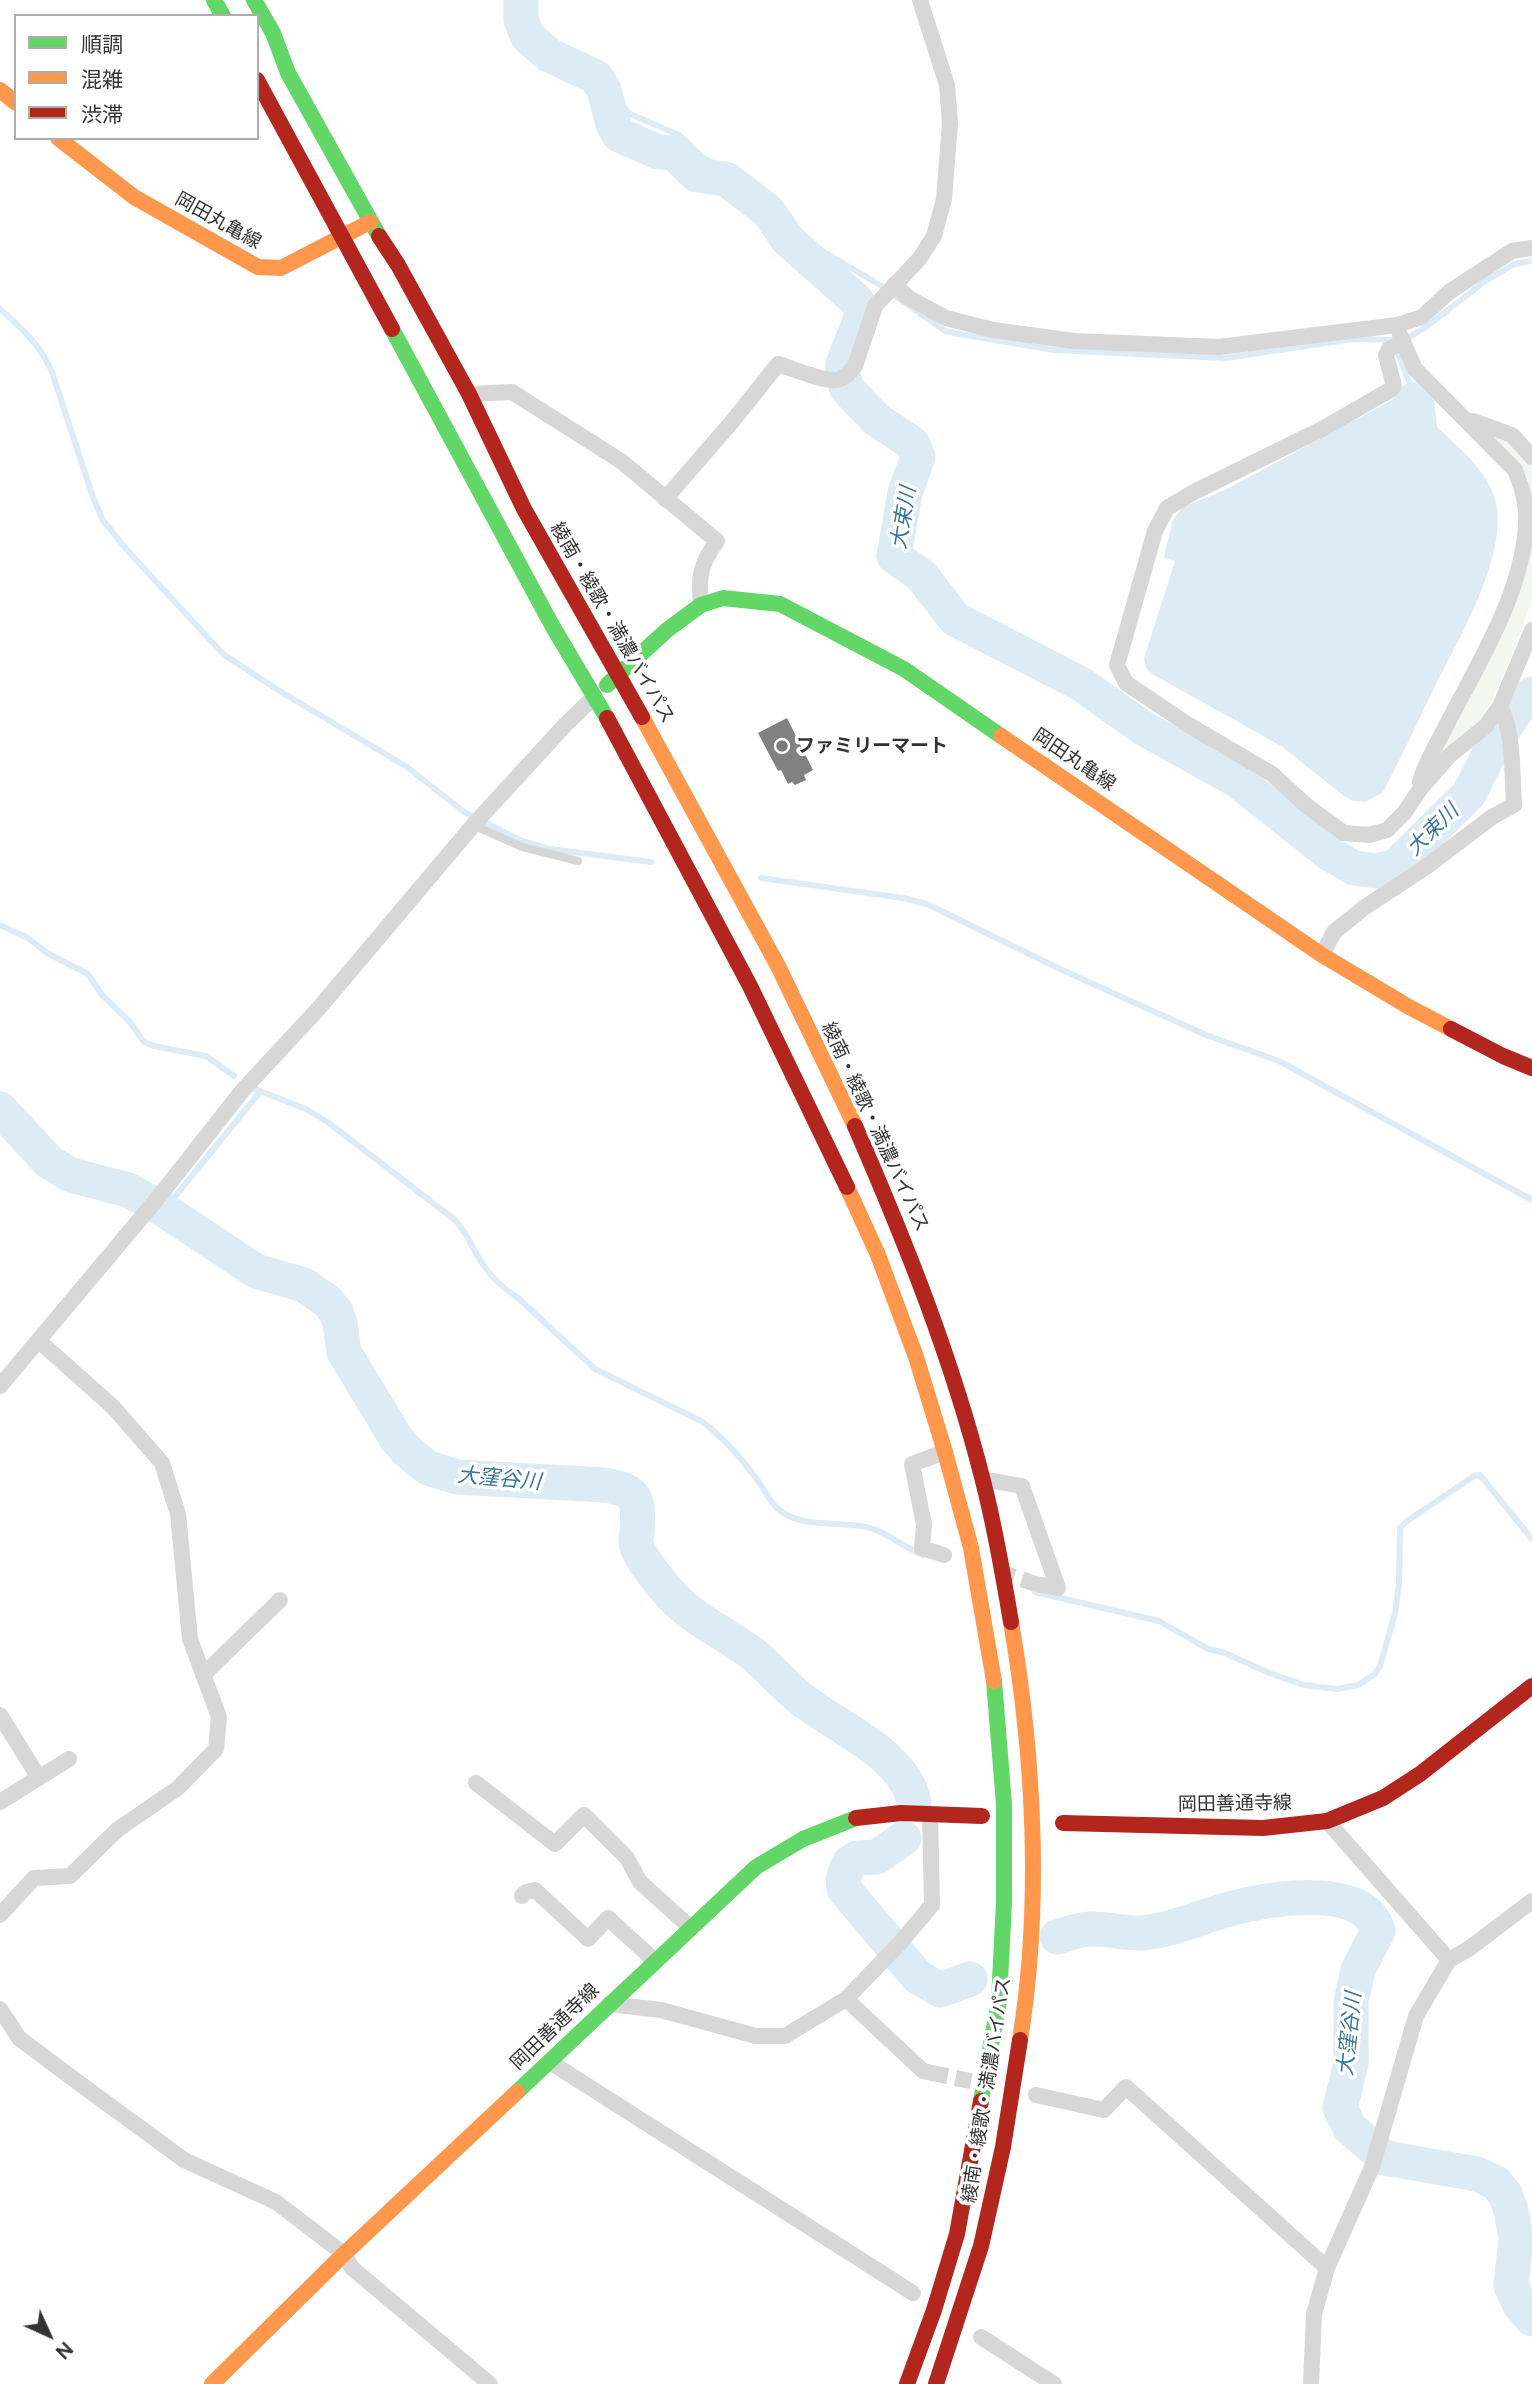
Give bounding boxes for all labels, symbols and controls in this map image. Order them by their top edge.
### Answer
legend [14,14,259,140]
text: 順調 [81,32,123,57]
text: 混雑 [81,67,123,92]
text: 渋滞 [81,102,123,127]
street label: 岡田丸亀線 [171,188,265,254]
water label: 大束川 [887,485,921,551]
street label: 綾南・綾歌・満濃バイパス [545,519,679,727]
street label: 岡田丸亀線 [1028,724,1120,796]
place label: ファミリーマート [796,735,948,757]
marker: ファミリーマート [774,738,790,754]
water label: 大束川 [1402,799,1464,861]
street label: 綾南・綾歌・満濃バイパス [816,1019,934,1235]
water label: 大窪谷川 [456,1463,542,1495]
street label: 岡田善通寺線 [1178,1792,1292,1816]
street label: 綾南・綾歌・満濃バイパス [958,1976,1016,2204]
street label: 岡田善通寺線 [506,1979,604,2075]
water label: 大窪谷川 [1333,1991,1367,2077]
north arrow [14,2300,84,2370]
text: N [51,2337,78,2364]

